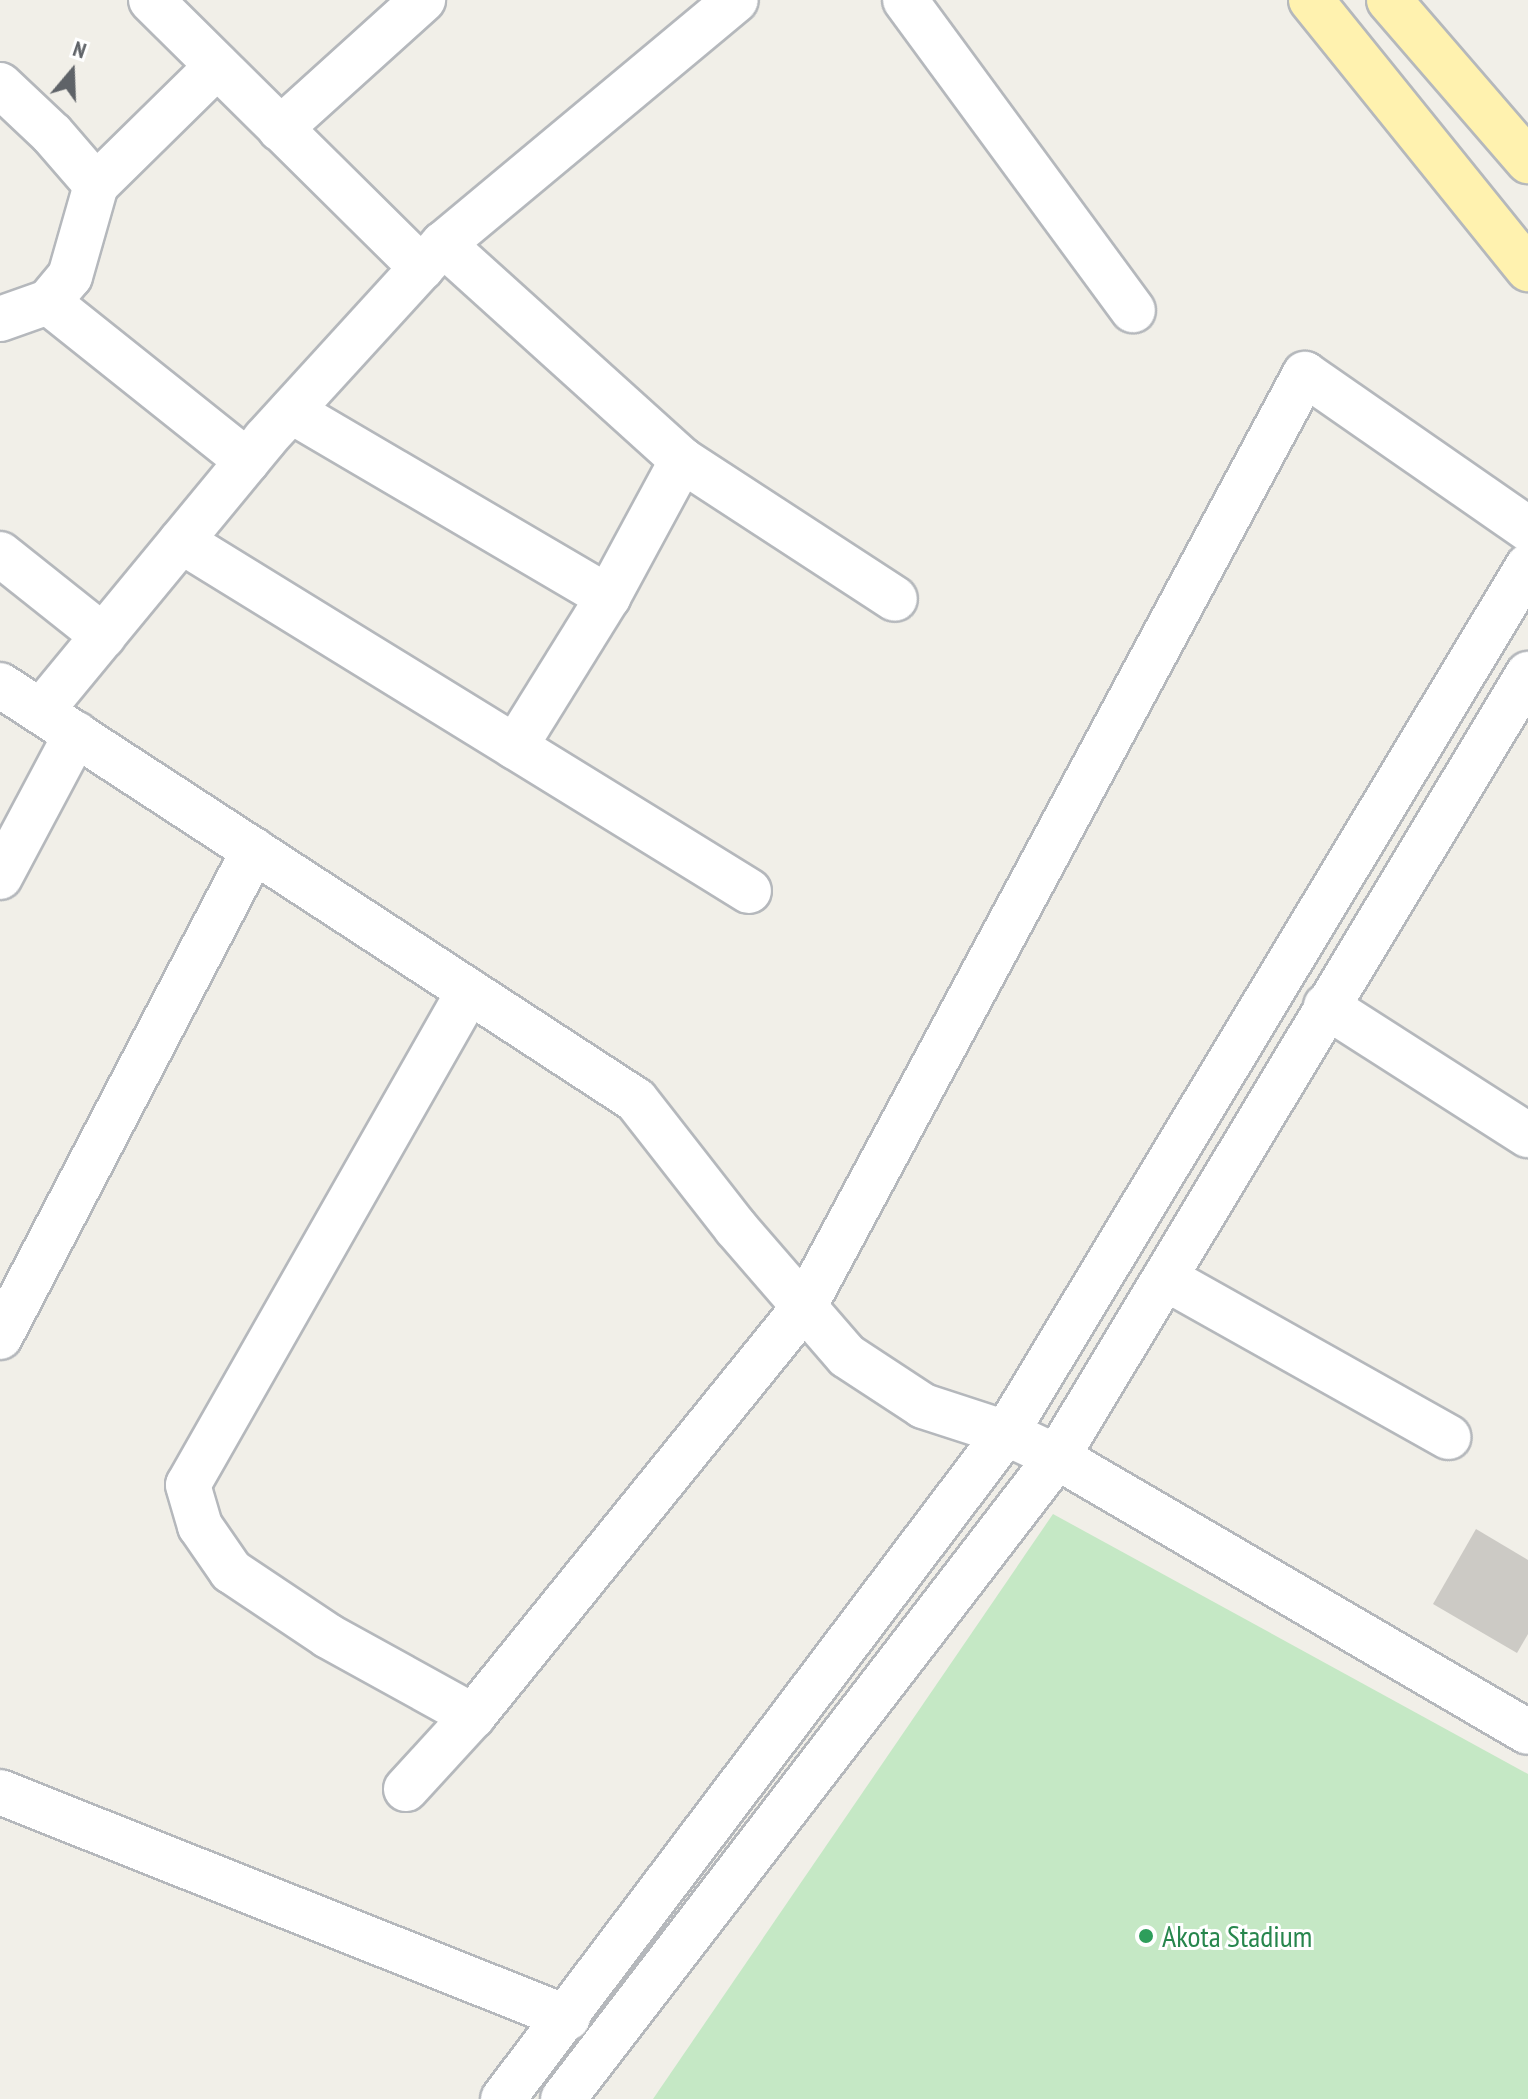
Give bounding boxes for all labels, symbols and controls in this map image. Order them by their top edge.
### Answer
north arrow [32,32,112,112]
text: N [70,34,90,64]
place label: Akota Stadium [1162,1918,1312,1954]
marker: Akota Stadium [1137,1927,1155,1945]

